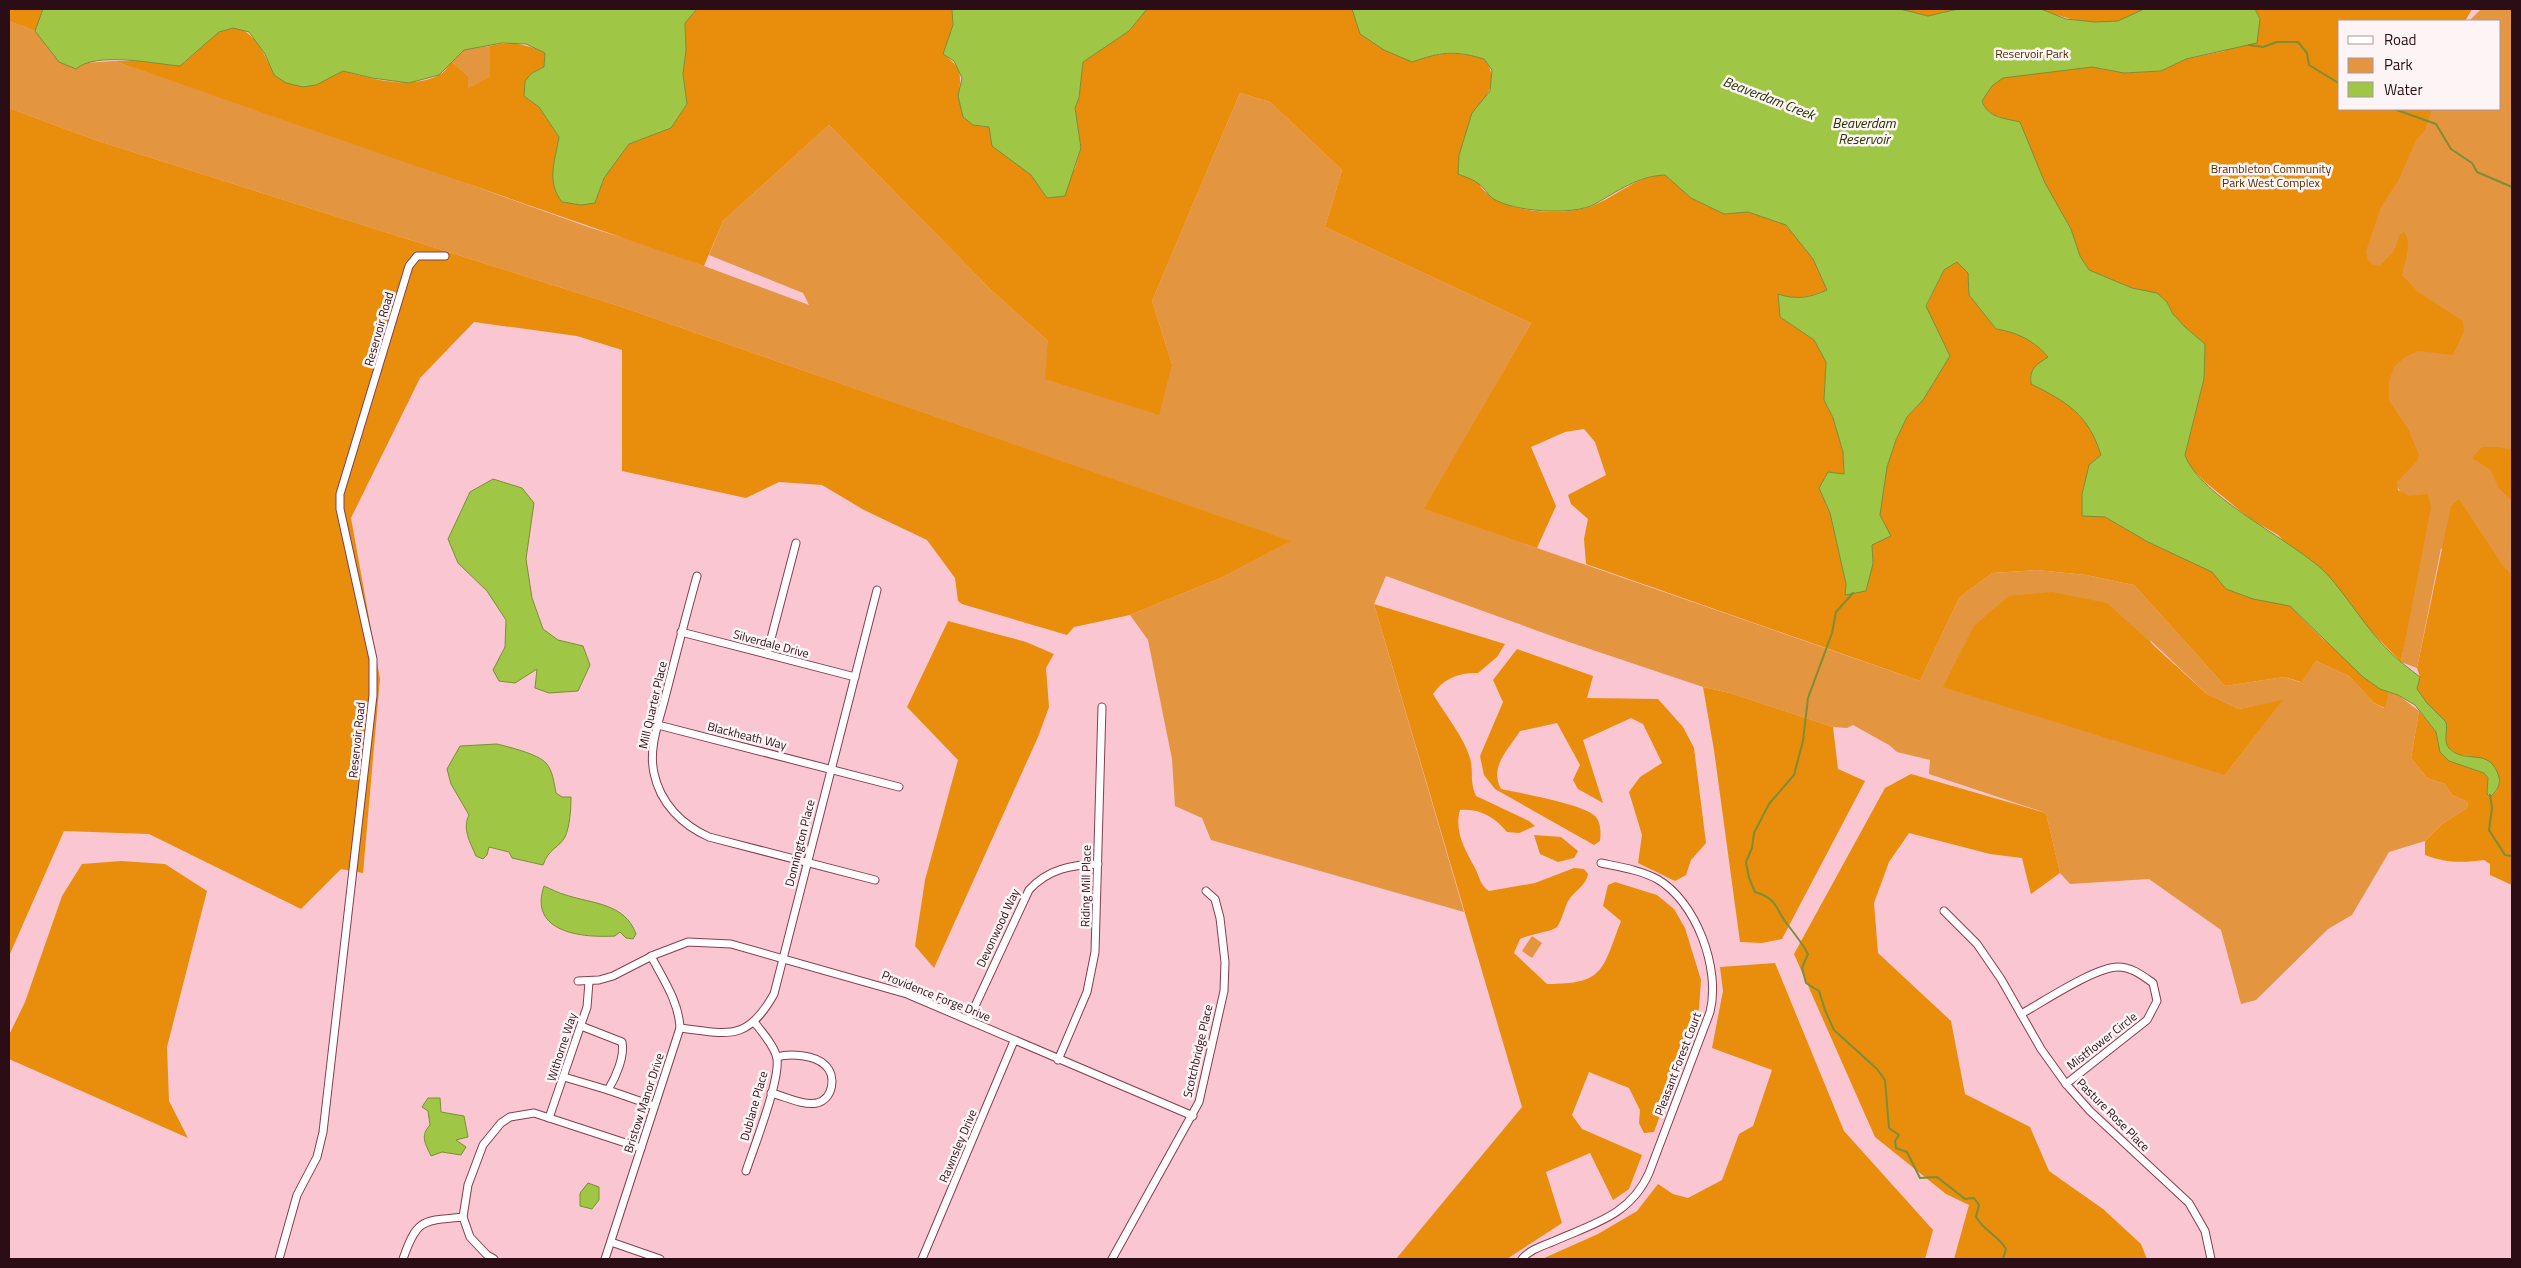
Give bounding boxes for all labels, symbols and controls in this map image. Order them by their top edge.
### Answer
legend [2338,20,2501,110]
text: Road [2384,28,2416,51]
park label: Reservoir Park [1995,44,2069,63]
text: Park [2384,53,2413,76]
water label: Beaverdam Creek [1720,70,1820,125]
text: Water [2384,78,2423,101]
water label: Beaverdam Reservoir [1832,112,1897,149]
park label: Brambleton Community Park West Complex [2211,159,2331,192]
street label: Reservoir Road [359,289,398,368]
street label: Silverdale Drive [731,624,811,663]
street label: Mill Quarter Place [633,659,672,751]
street label: Reservoir Road [343,701,370,779]
street label: Blackheath Way [705,716,789,755]
street label: Donnington Place [780,797,819,888]
street label: Riding Mill Place [1075,845,1096,927]
street label: Devonwood Way [971,885,1024,970]
street label: Providence Forge Drive [879,965,994,1026]
street label: Scotchbridge Place [1178,1002,1217,1099]
street label: Mistflower Circle [2062,1007,2141,1074]
street label: Pleasant Forest Court [1649,1009,1706,1118]
street label: Withorne Way [541,1010,582,1084]
street label: Bristow Manor Drive [618,1050,669,1155]
street label: Dublane Place [735,1069,773,1143]
street label: Pasture Rose Place [2072,1074,2154,1156]
street label: Rawnsley Drive [934,1106,982,1185]

